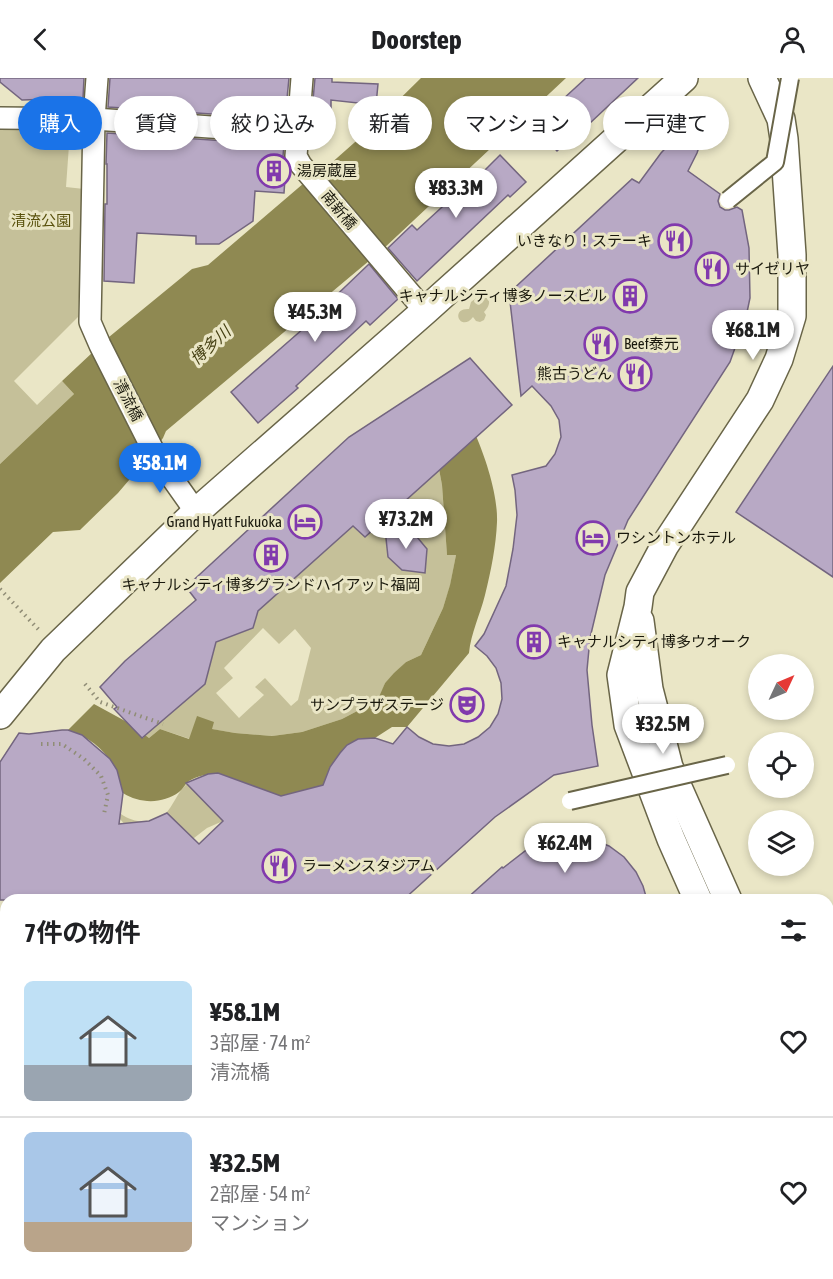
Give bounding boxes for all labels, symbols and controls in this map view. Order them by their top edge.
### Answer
icon: back [24,23,57,56]
icon: person [776,23,809,56]
text: Doorstep [371,24,462,55]
chip: 購入 [18,96,102,150]
chip: 賃貸 [114,96,198,150]
chip: 絞り込み [210,96,336,150]
chip: 新着 [348,96,432,150]
chip: マンション [444,96,591,150]
chip: 一戸建て [603,96,729,150]
building icon: 湯房蔵屋 [256,153,292,189]
place label: 湯房蔵屋 [297,162,357,179]
pin: ¥83.3M [407,168,505,219]
text: ¥83.3M [429,176,483,199]
street label: 南新橋 [318,187,360,232]
park label: 清流公園 [11,212,71,229]
restaurant icon: いきなり！ステーキ [657,223,693,259]
place label: いきなり！ステーキ [517,232,652,249]
restaurant icon: サイゼリヤ [694,251,730,287]
place label: サイゼリヤ [735,260,810,277]
building icon: キャナルシティ博多ノースビル [612,278,648,314]
place label: キャナルシティ博多ノースビル [399,287,607,304]
pin: ¥45.3M [266,292,364,343]
text: ¥45.3M [288,300,342,323]
pin: ¥68.1M [704,310,802,361]
text: ¥68.1M [726,318,780,341]
water label: 博多川 [186,321,235,368]
restaurant icon: Beef泰元 [583,326,619,362]
place label: Beef泰元 [624,335,679,352]
restaurant icon: 熊古うどん [617,356,653,392]
place label: 熊古うどん [537,365,612,382]
street label: 清流橋 [111,376,146,424]
pin: ¥58.1M [111,443,209,494]
text: ¥58.1M [133,451,187,474]
pin: ¥73.2M [357,499,455,550]
hotel icon: Grand Hyatt Fukuoka [287,504,323,540]
text: ¥73.2M [379,507,433,530]
place label: Grand Hyatt Fukuoka [166,513,282,530]
hotel icon: ワシントンホテル [575,520,611,556]
place label: ワシントンホテル [616,529,736,546]
building icon: キャナルシティ博多グランドハイアット福岡 [253,537,289,573]
place label: キャナルシティ博多グランドハイアット福岡 [122,576,420,593]
building icon: キャナルシティ博多ウオーク [516,624,552,660]
place label: キャナルシティ博多ウオーク [557,633,751,650]
north arrow [748,654,814,720]
map controls [748,654,814,876]
theatre icon: サンプラザステージ [449,687,485,723]
place label: サンプラザステージ [310,696,444,713]
pin: ¥32.5M [614,704,712,755]
text: ¥32.5M [636,712,690,735]
button: locate [748,732,814,798]
button: layers [748,810,814,876]
pin: ¥62.4M [516,823,614,874]
text: ¥62.4M [538,831,592,854]
restaurant icon: ラーメンスタジアム [261,848,297,884]
place label: ラーメンスタジアム [302,857,435,874]
icon: filters [777,914,810,947]
text: 7件の物件 [24,918,140,948]
text: ¥58.1M [210,997,280,1027]
icon: home [72,1005,144,1077]
icon: heart [777,1025,810,1058]
text: 3部屋 · 74 m² [210,1031,311,1054]
text: 清流橋 [210,1060,270,1083]
text: ¥32.5M [210,1148,280,1178]
icon: home [72,1156,144,1228]
icon: heart [777,1176,810,1209]
text: 2部屋 · 54 m² [210,1182,311,1205]
text: マンション [210,1211,310,1234]

